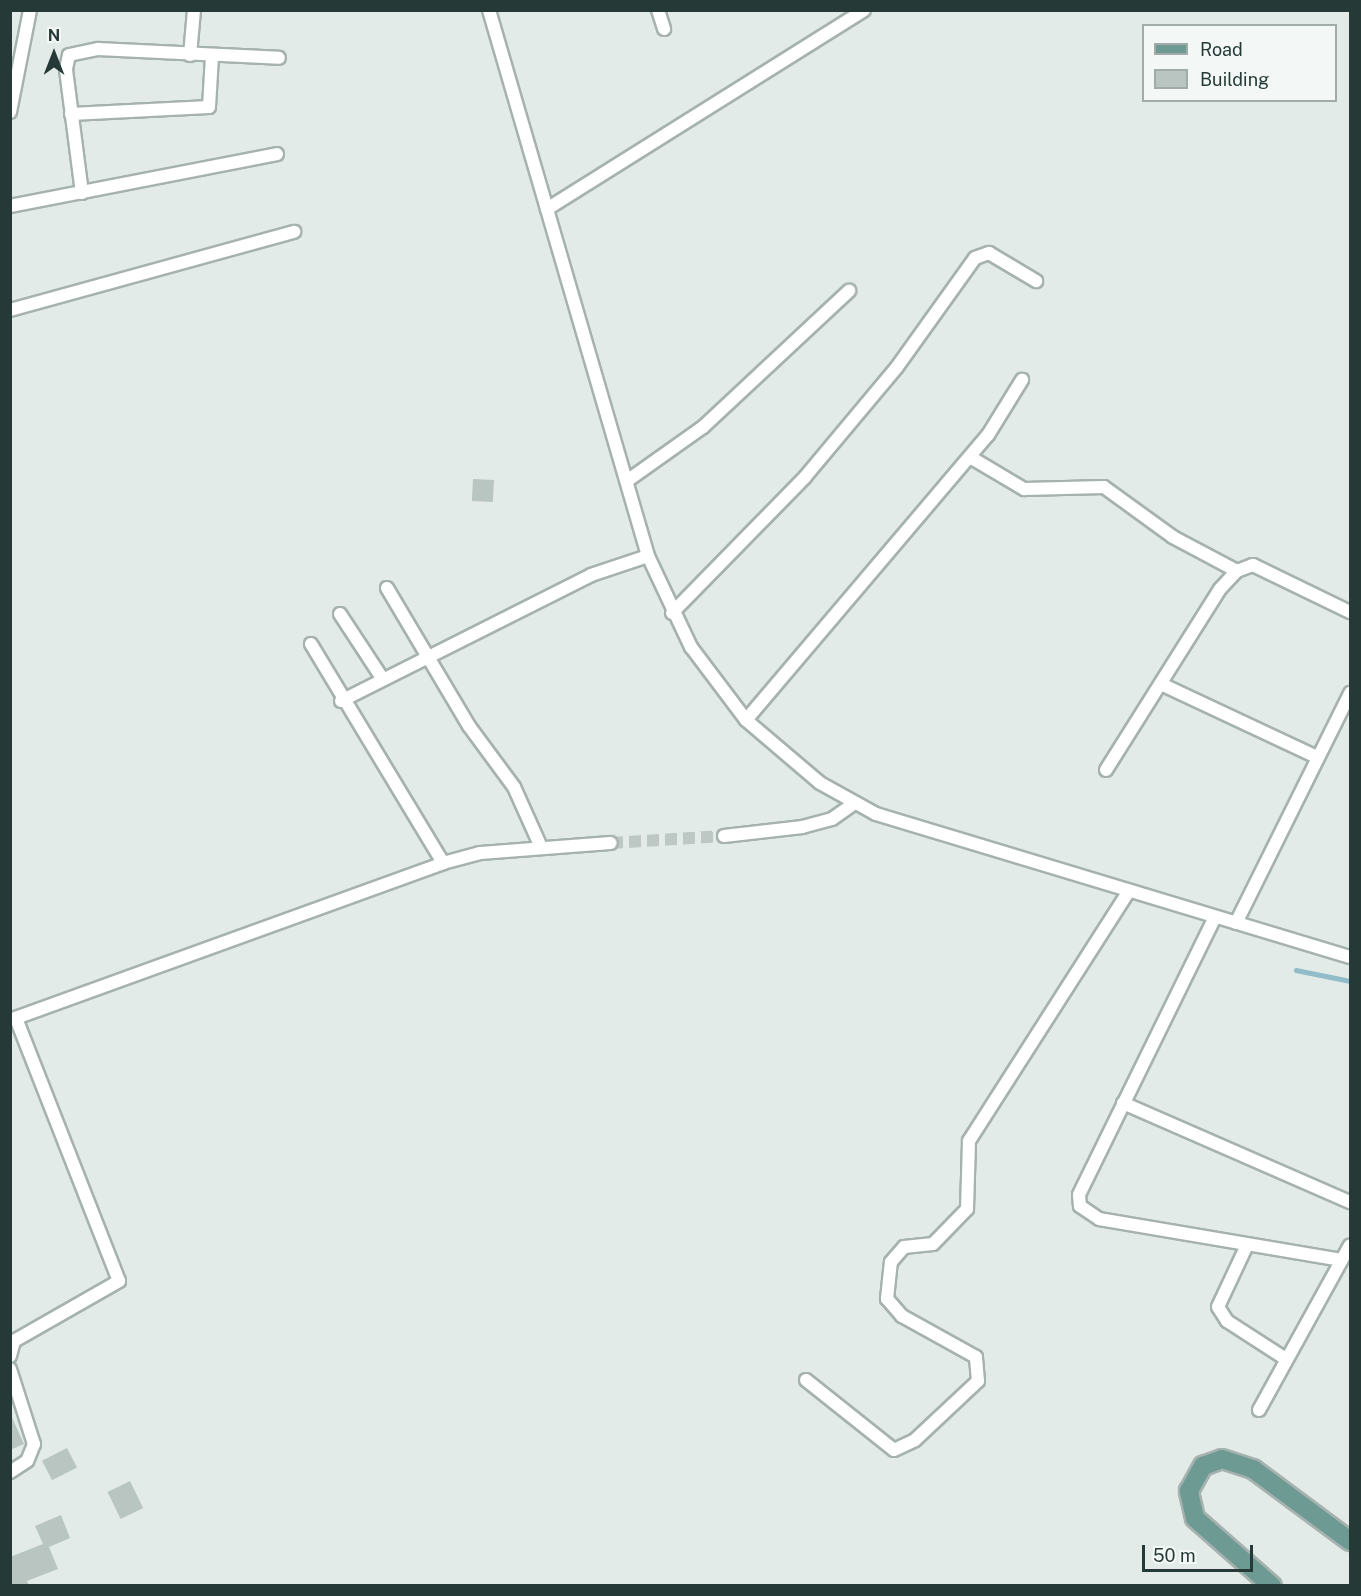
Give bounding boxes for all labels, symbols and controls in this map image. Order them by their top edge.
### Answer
north arrow [24,24,84,84]
legend [1142,24,1337,102]
text: N [48,26,60,45]
text: Road [1200,39,1243,60]
text: Building [1200,69,1269,90]
scale bar [1145,1533,1256,1571]
text: 50 m [1153,1545,1196,1566]

